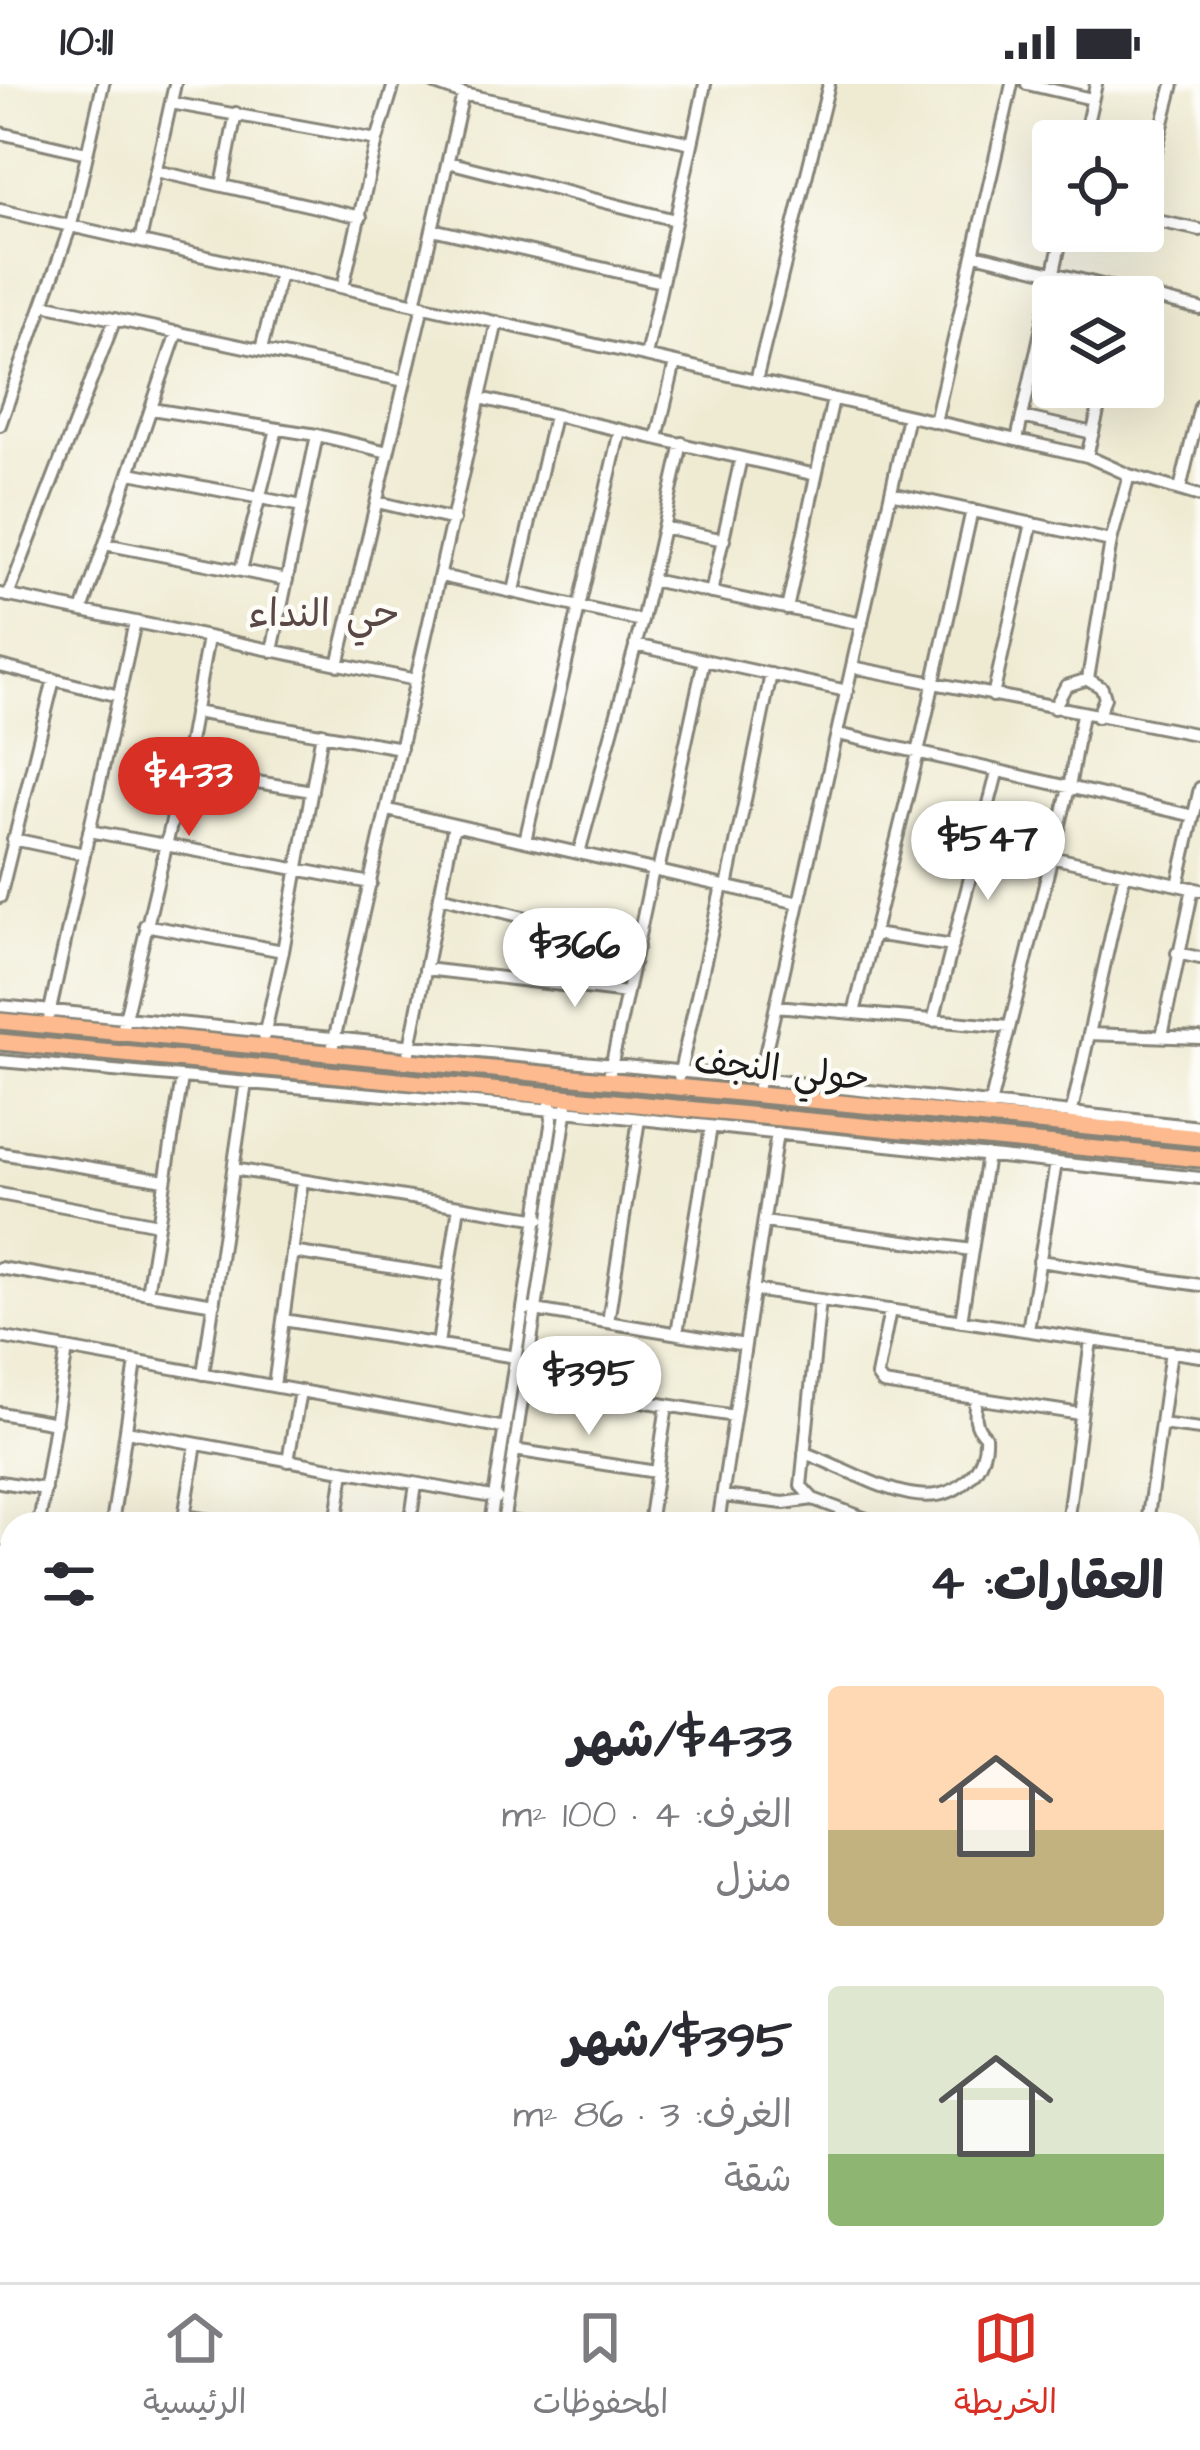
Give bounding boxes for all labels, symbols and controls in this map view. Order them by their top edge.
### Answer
text: 10:11 [60,11,113,73]
map controls [1032,120,1164,408]
button: locate [1032,120,1164,252]
button: layers [1032,276,1164,408]
district label: حي النداء [248,588,400,646]
pin: $433 [118,737,260,839]
text: $433 [145,749,233,803]
pin: $547 [917,801,1059,903]
text: $547 [938,813,1038,867]
pin: $366 [504,908,646,1010]
text: $366 [530,920,620,974]
street label: حولي النجف [691,1036,872,1109]
pin: $395 [518,1336,660,1438]
text: $395 [543,1348,635,1402]
text: العقارات: 4 [929,1548,1164,1619]
icon: filters [36,1551,102,1617]
text: $433/شهر [569,1706,792,1777]
icon: home [924,1734,1068,1878]
text: الغرف: 4 · 100 m² [502,1789,792,1843]
text: منزل [715,1853,792,1907]
text: $395/شهر [565,2006,792,2077]
icon: home [924,2034,1068,2178]
text: الغرف: 3 · 86 m² [513,2089,792,2143]
text: شقة [724,2153,792,2207]
tab: الرئيسية [143,2305,247,2431]
tab: المحفوظات [532,2305,668,2431]
tab: الخريطة [954,2305,1057,2431]

